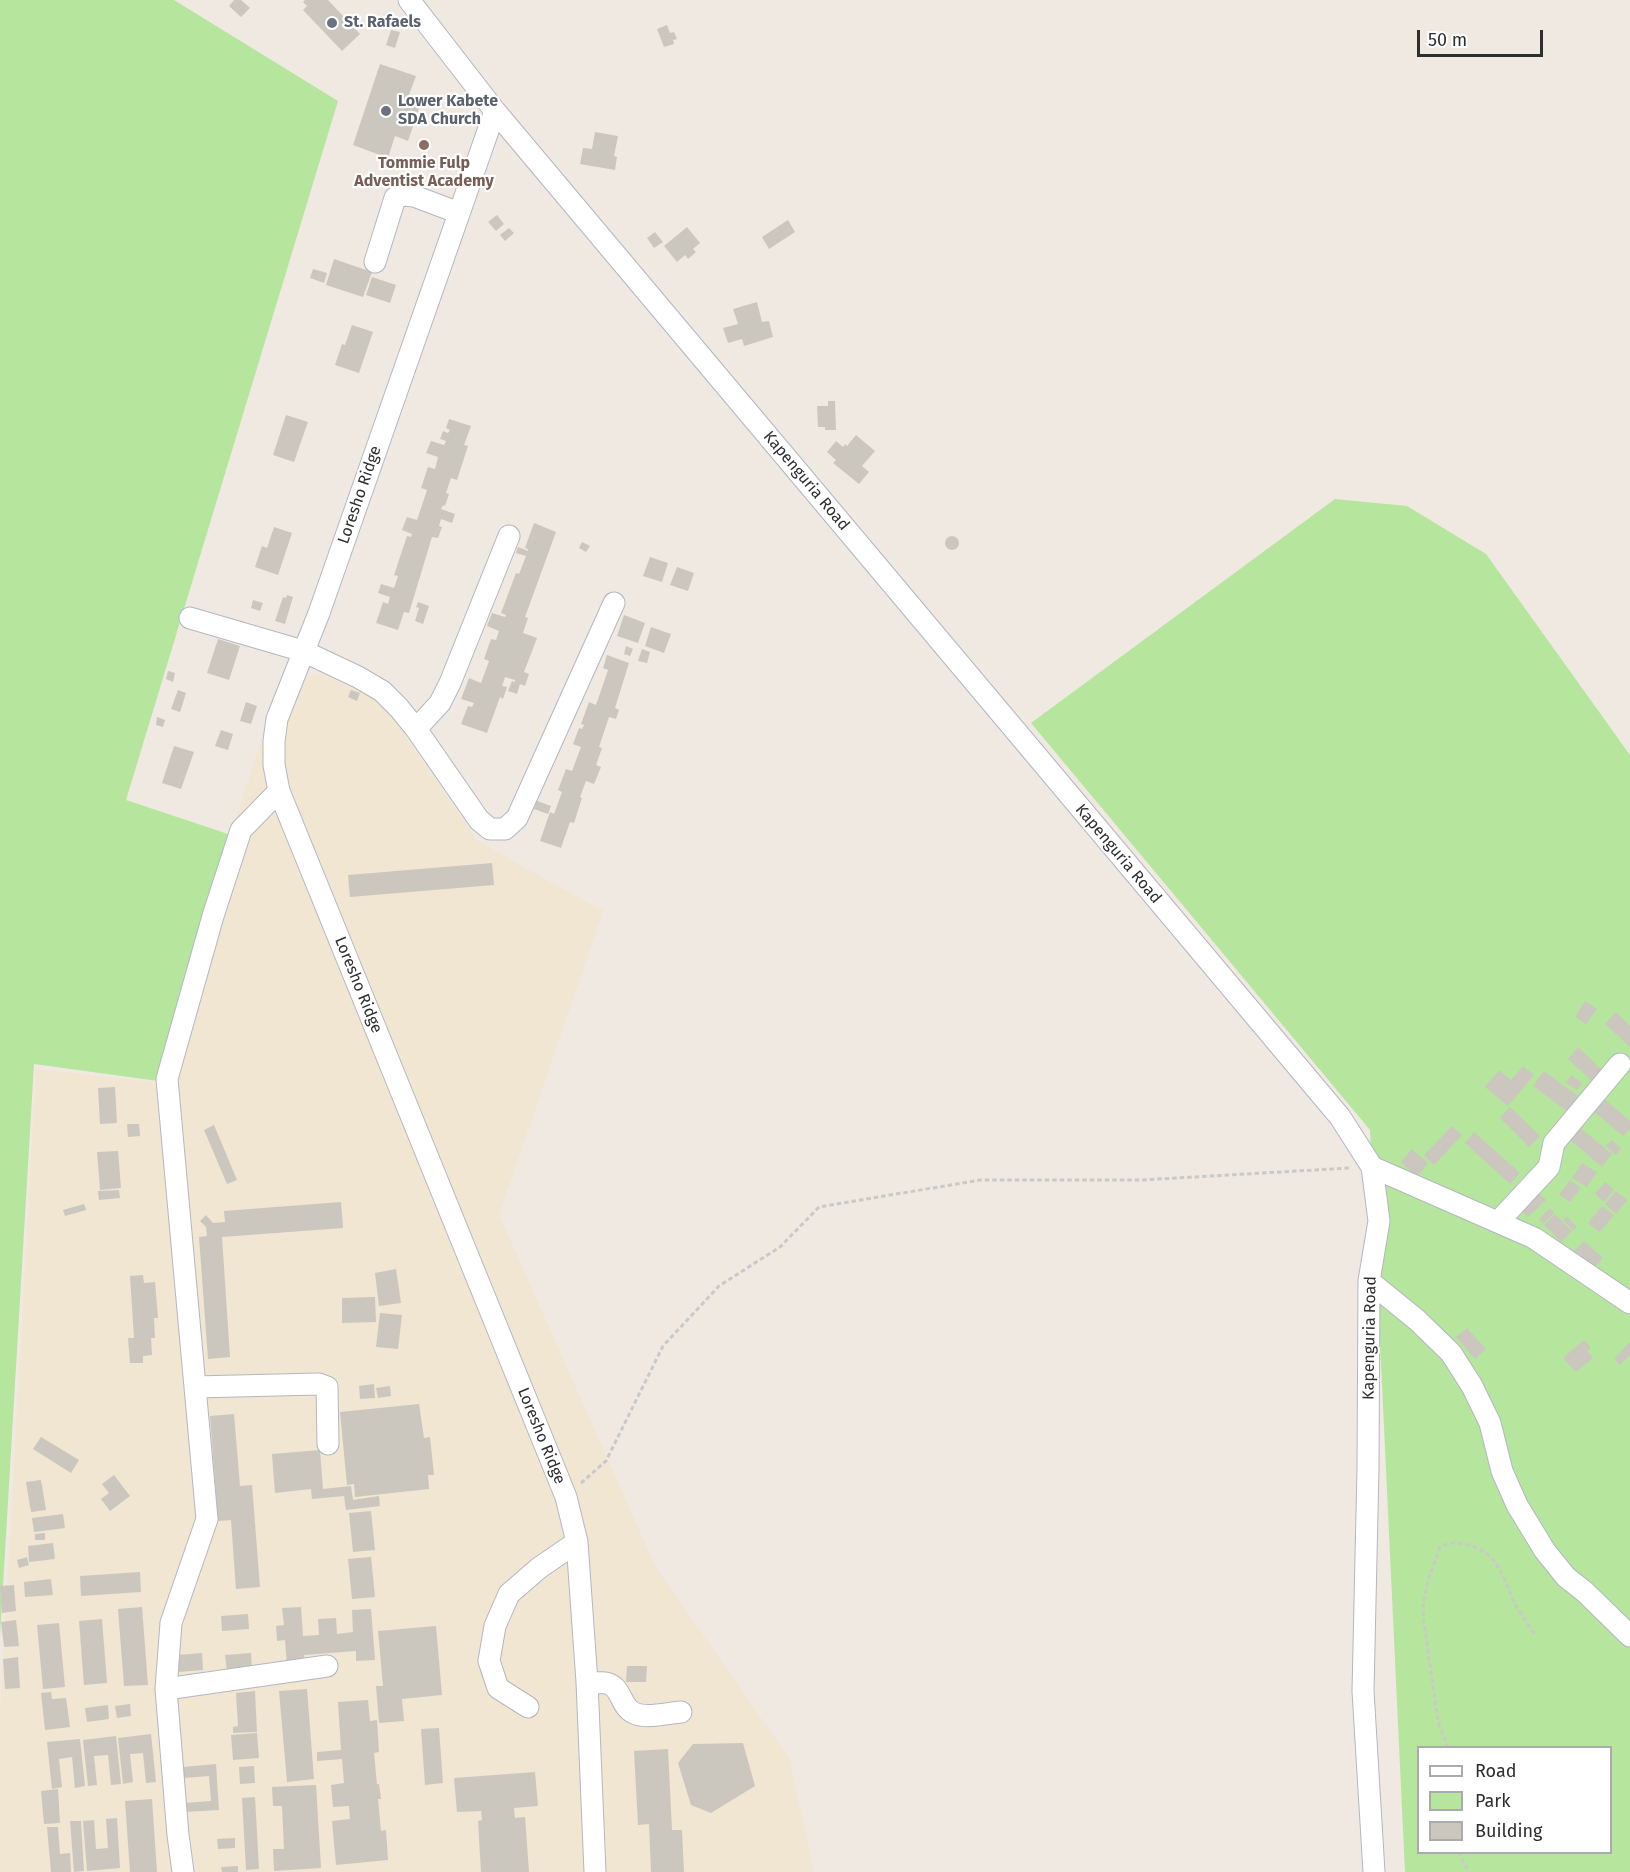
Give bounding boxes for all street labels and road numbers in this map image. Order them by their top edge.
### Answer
street label: Kapenguria Road [759,427,853,535]
street label: Loresho Ridge [334,444,386,546]
street label: Kapenguria Road [1071,800,1165,908]
street label: Loresho Ridge [330,934,386,1036]
street label: Kapenguria Road [1359,1276,1381,1400]
street label: Loresho Ridge [513,1385,569,1487]

